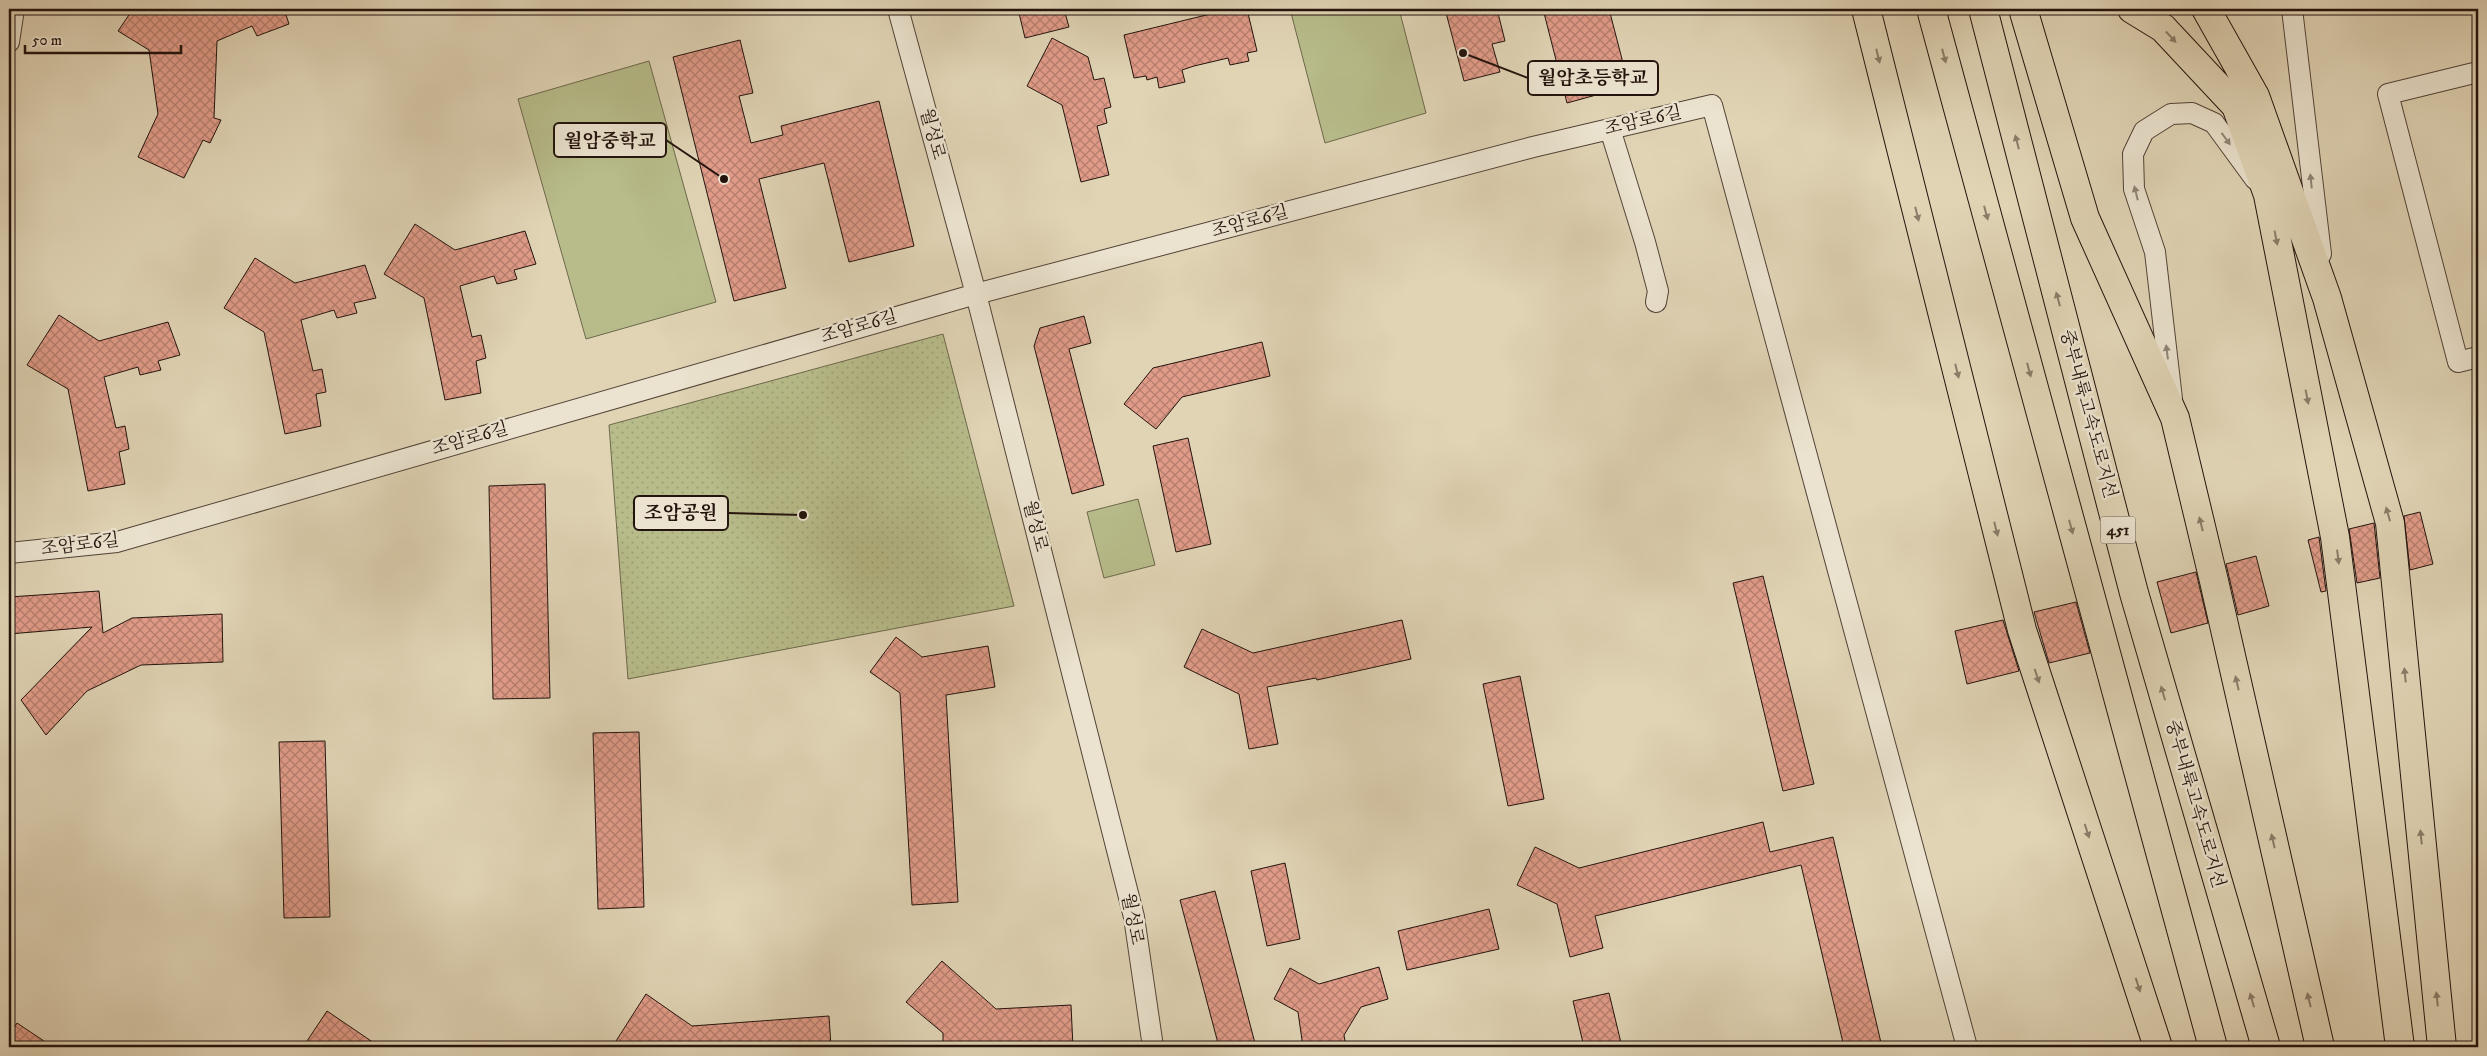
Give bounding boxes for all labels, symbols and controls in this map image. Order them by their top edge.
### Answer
scale bar [25,22,181,54]
text: 50 m [32,31,62,50]
one-way arrow [2165,31,2177,43]
one-way arrow [1940,48,1948,63]
one-way arrow [1874,49,1882,64]
callout: 월암초등학교 [1528,61,1658,95]
text: 월암초등학교 [1538,67,1648,90]
street label: 조암로6길 [1602,101,1684,141]
street label: 월성로 [915,106,949,162]
callout: 월암중학교 [554,123,666,157]
text: 월암중학교 [564,130,656,153]
one-way arrow [2221,132,2232,145]
one-way arrow [2013,135,2021,150]
one-way arrow [2307,173,2315,189]
one-way arrow [2132,186,2140,201]
street label: 조암로6길 [1209,201,1291,243]
one-way arrow [1983,205,1991,220]
one-way arrow [1914,206,1922,221]
one-way arrow [2272,230,2280,245]
one-way arrow [2054,292,2062,307]
street label: 조암로6길 [818,306,900,348]
street label: 중부내륙고속도로지선 [2055,327,2121,501]
one-way arrow [2163,344,2171,360]
one-way arrow [2025,362,2033,377]
one-way arrow [1953,364,1961,379]
one-way arrow [2304,390,2312,406]
street label: 조암로6길 [429,418,511,460]
callout: 조암공원 [634,496,728,530]
street label: 월성로 [1018,498,1052,554]
text: 조암공원 [644,502,718,525]
one-way arrow [2383,506,2391,521]
road number: 451 [2100,516,2136,544]
one-way arrow [2197,517,2205,532]
one-way arrow [2067,519,2075,534]
one-way arrow [1992,521,2000,537]
street label: 조암로6길 [39,529,121,561]
one-way arrow [2334,549,2342,565]
one-way arrow [2401,667,2409,683]
one-way arrow [2033,669,2041,684]
one-way arrow [2233,675,2241,690]
one-way arrow [2159,685,2167,700]
street label: 중부내륙고속도로지선 [2160,717,2230,891]
one-way arrow [2083,824,2091,839]
one-way arrow [2417,829,2425,845]
one-way arrow [2269,834,2277,849]
street label: 월성로 [1116,891,1148,947]
one-way arrow [2134,978,2142,993]
one-way arrow [2433,990,2441,1006]
one-way arrow [2305,992,2313,1007]
one-way arrow [2248,993,2256,1008]

